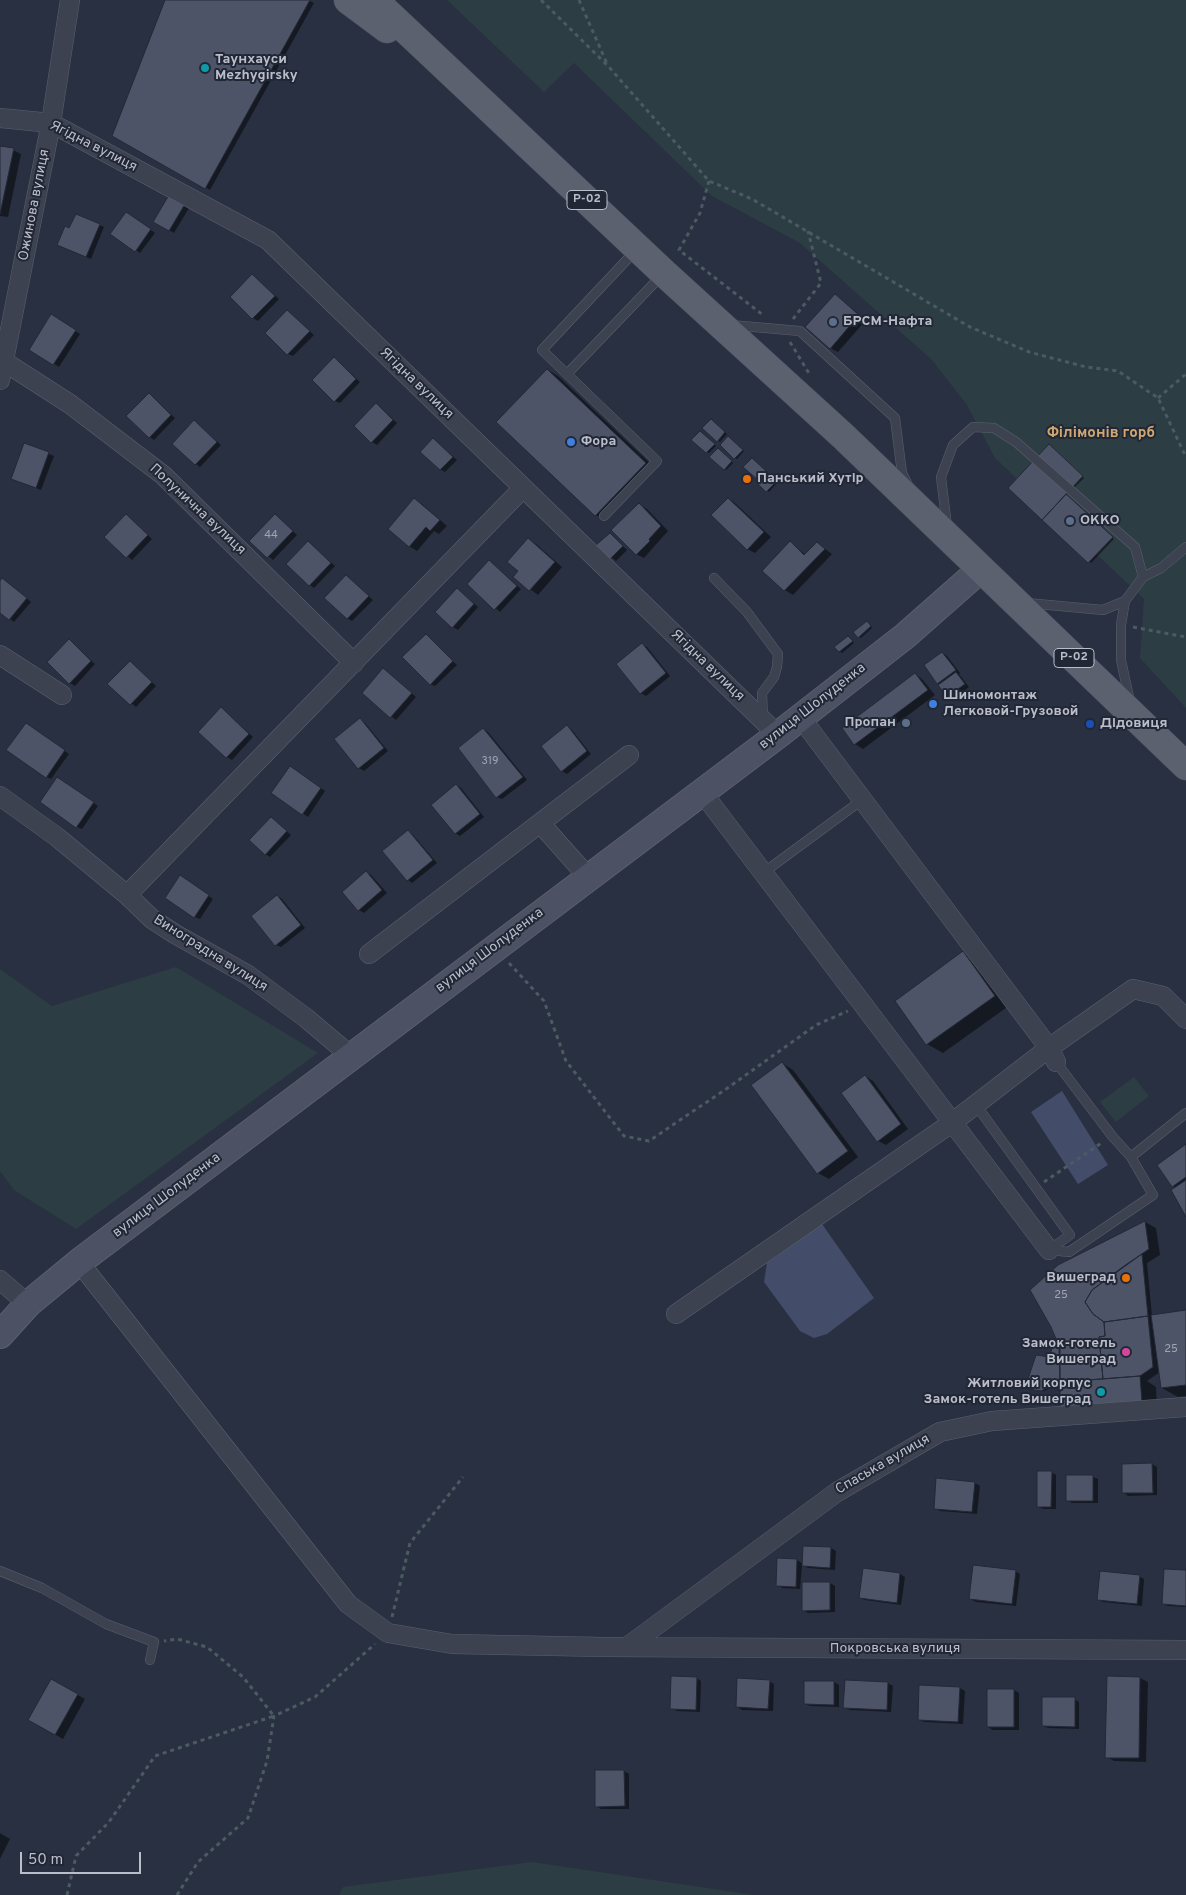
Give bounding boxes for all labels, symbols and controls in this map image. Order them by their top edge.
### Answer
place label: Таунхауси Mezhygirsky [215,52,298,84]
marker: Таунхауси Mezhygirsky [199,62,211,74]
street label: Ягідна вулиця [46,118,140,176]
street label: Ожинова вулиця [16,148,54,262]
road number: Р-02 [567,190,607,210]
place label: БРСМ-Нафта [843,314,932,330]
marker: БРСМ-Нафта [827,316,839,328]
street label: Ягідна вулиця [376,345,456,423]
district label: Філімонів горб [1047,425,1155,443]
place label: Фора [581,434,616,450]
marker: Фора [565,436,577,448]
street label: Полунична вулиця [145,461,249,559]
place label: Панський Хутір [757,471,864,487]
marker: Панський Хутір [741,473,753,485]
place label: ОККО [1080,513,1120,529]
marker: ОККО [1064,515,1076,527]
house number: 44 [264,529,278,543]
street label: Ягідна вулиця [667,627,747,705]
road number: Р-02 [1054,648,1094,668]
street label: вулиця Шолуденка [756,660,870,754]
place label: Шиномонтаж Легковой-Грузовой [943,688,1078,720]
marker: Шиномонтаж Легковой-Грузовой [927,698,939,710]
place label: Пропан [845,715,896,731]
place label: Дідовиця [1100,716,1167,732]
marker: Пропан [900,717,912,729]
marker: Дідовиця [1084,718,1096,730]
house number: 319 [481,755,499,769]
street label: вулиця Шолуденка [433,905,547,997]
street label: Виноградна вулиця [150,912,270,996]
street label: вулиця Шолуденка [110,1150,224,1242]
place label: Вишеград [1046,1270,1116,1286]
marker: Вишеград [1120,1272,1132,1284]
house number: 25 [1054,1289,1068,1303]
place label: Замок-готель Вишеград [1022,1336,1116,1368]
house number: 25 [1164,1343,1178,1357]
marker: Замок-готель Вишеград [1120,1346,1132,1358]
place label: Житловий корпус Замок-готель Вишеград [924,1376,1091,1408]
marker: Житловий корпус Замок-готель Вишеград [1095,1386,1107,1398]
street label: Спаська вулиця [833,1431,933,1499]
street label: Покровська вулиця [830,1641,960,1657]
scale bar [22,1842,144,1874]
text: 50 m [28,1851,63,1870]

